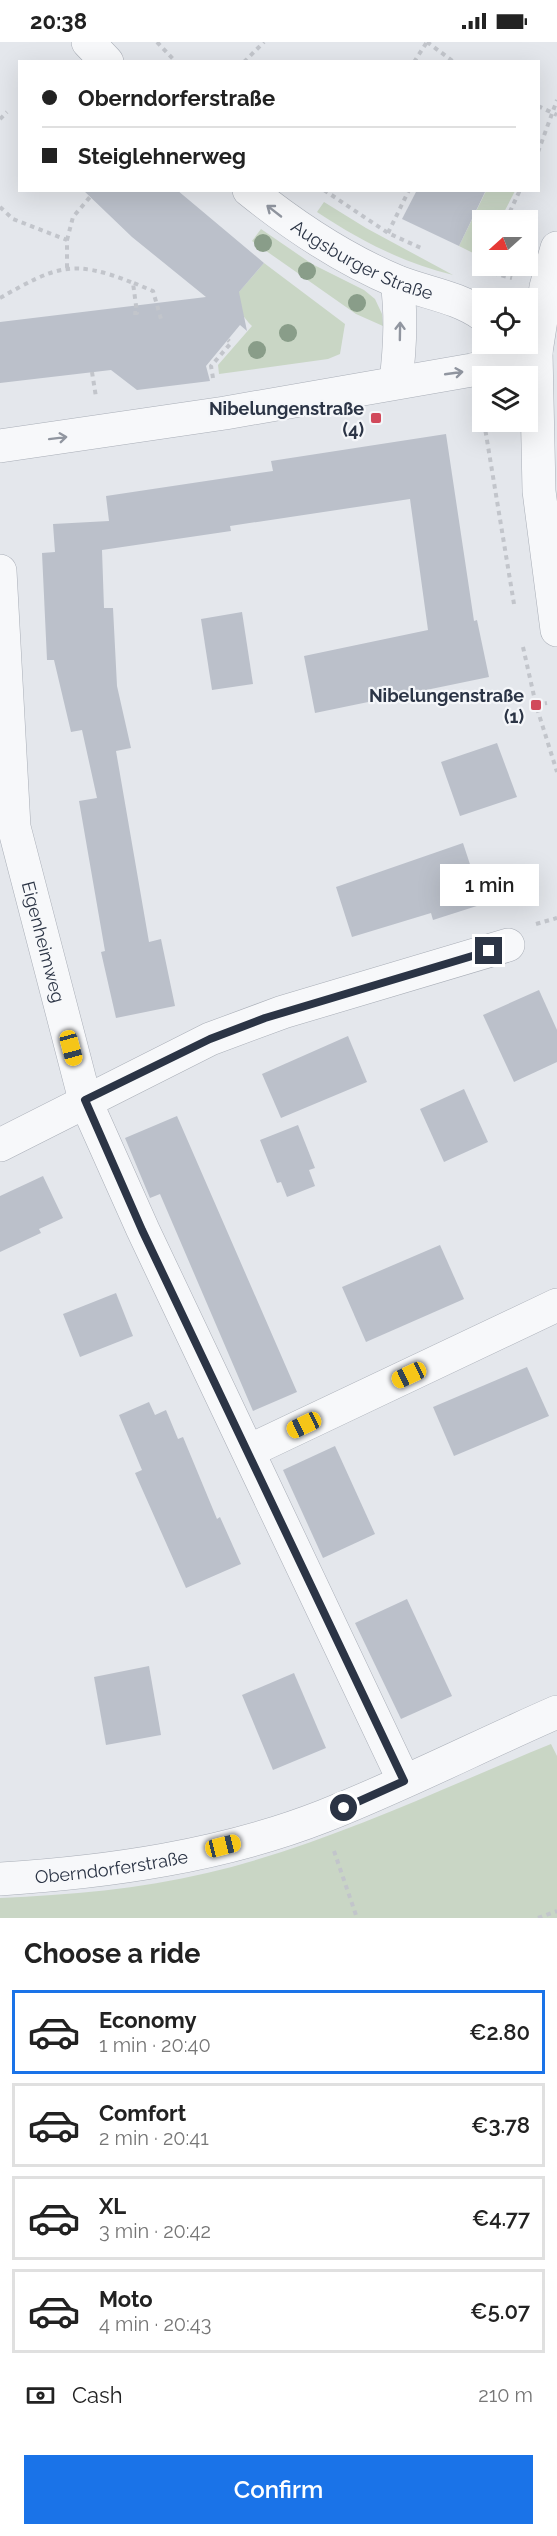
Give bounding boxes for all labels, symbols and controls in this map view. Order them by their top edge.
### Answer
text: 20:38 [30,8,87,34]
text: Oberndorferstraße [78,85,275,111]
text: Steiglehnerweg [78,143,246,169]
one-way arrow [267,204,283,217]
north arrow [472,210,538,276]
map controls [472,210,538,432]
street label: Augsburger Straße [288,215,436,303]
button: locate [472,288,538,354]
one-way arrow [394,322,406,342]
button: layers [472,366,538,432]
one-way arrow [444,367,463,378]
place label: Nibelungenstraße (4) [209,398,364,440]
marker: Nibelungenstraße (4) [369,411,383,425]
one-way arrow [48,433,67,444]
place label: Nibelungenstraße (1) [369,685,524,727]
marker: Nibelungenstraße (1) [529,698,543,712]
callout: 1 min [440,864,538,906]
text: 1 min [465,873,514,897]
street label: Eigenheimweg [18,879,70,1005]
route end [475,937,502,964]
car [58,1028,84,1068]
car [389,1359,429,1391]
car [284,1409,324,1441]
route start [330,1794,357,1821]
car [203,1833,243,1859]
street label: Oberndorferstraße [34,1845,190,1887]
text: Choose a ride [24,1938,200,1969]
icon: car [27,2005,81,2059]
text: Economy [99,2007,197,2033]
text: €2.80 [469,2019,530,2045]
text: 1 min · 20:40 [99,2033,211,2057]
icon: car [27,2098,81,2152]
text: Comfort [99,2100,186,2126]
text: €3.78 [471,2112,530,2138]
text: 2 min · 20:41 [99,2126,209,2150]
icon: car [27,2191,81,2245]
text: XL [99,2193,126,2219]
text: €4.77 [472,2205,530,2231]
text: 3 min · 20:42 [99,2219,211,2243]
icon: car [27,2284,81,2338]
text: Moto [99,2286,153,2312]
text: €5.07 [470,2298,530,2324]
text: 4 min · 20:43 [99,2312,211,2336]
icon: cash [24,2379,57,2412]
text: Cash [72,2382,123,2408]
text: 210 m [478,2383,533,2407]
button: Confirm [24,2455,533,2524]

